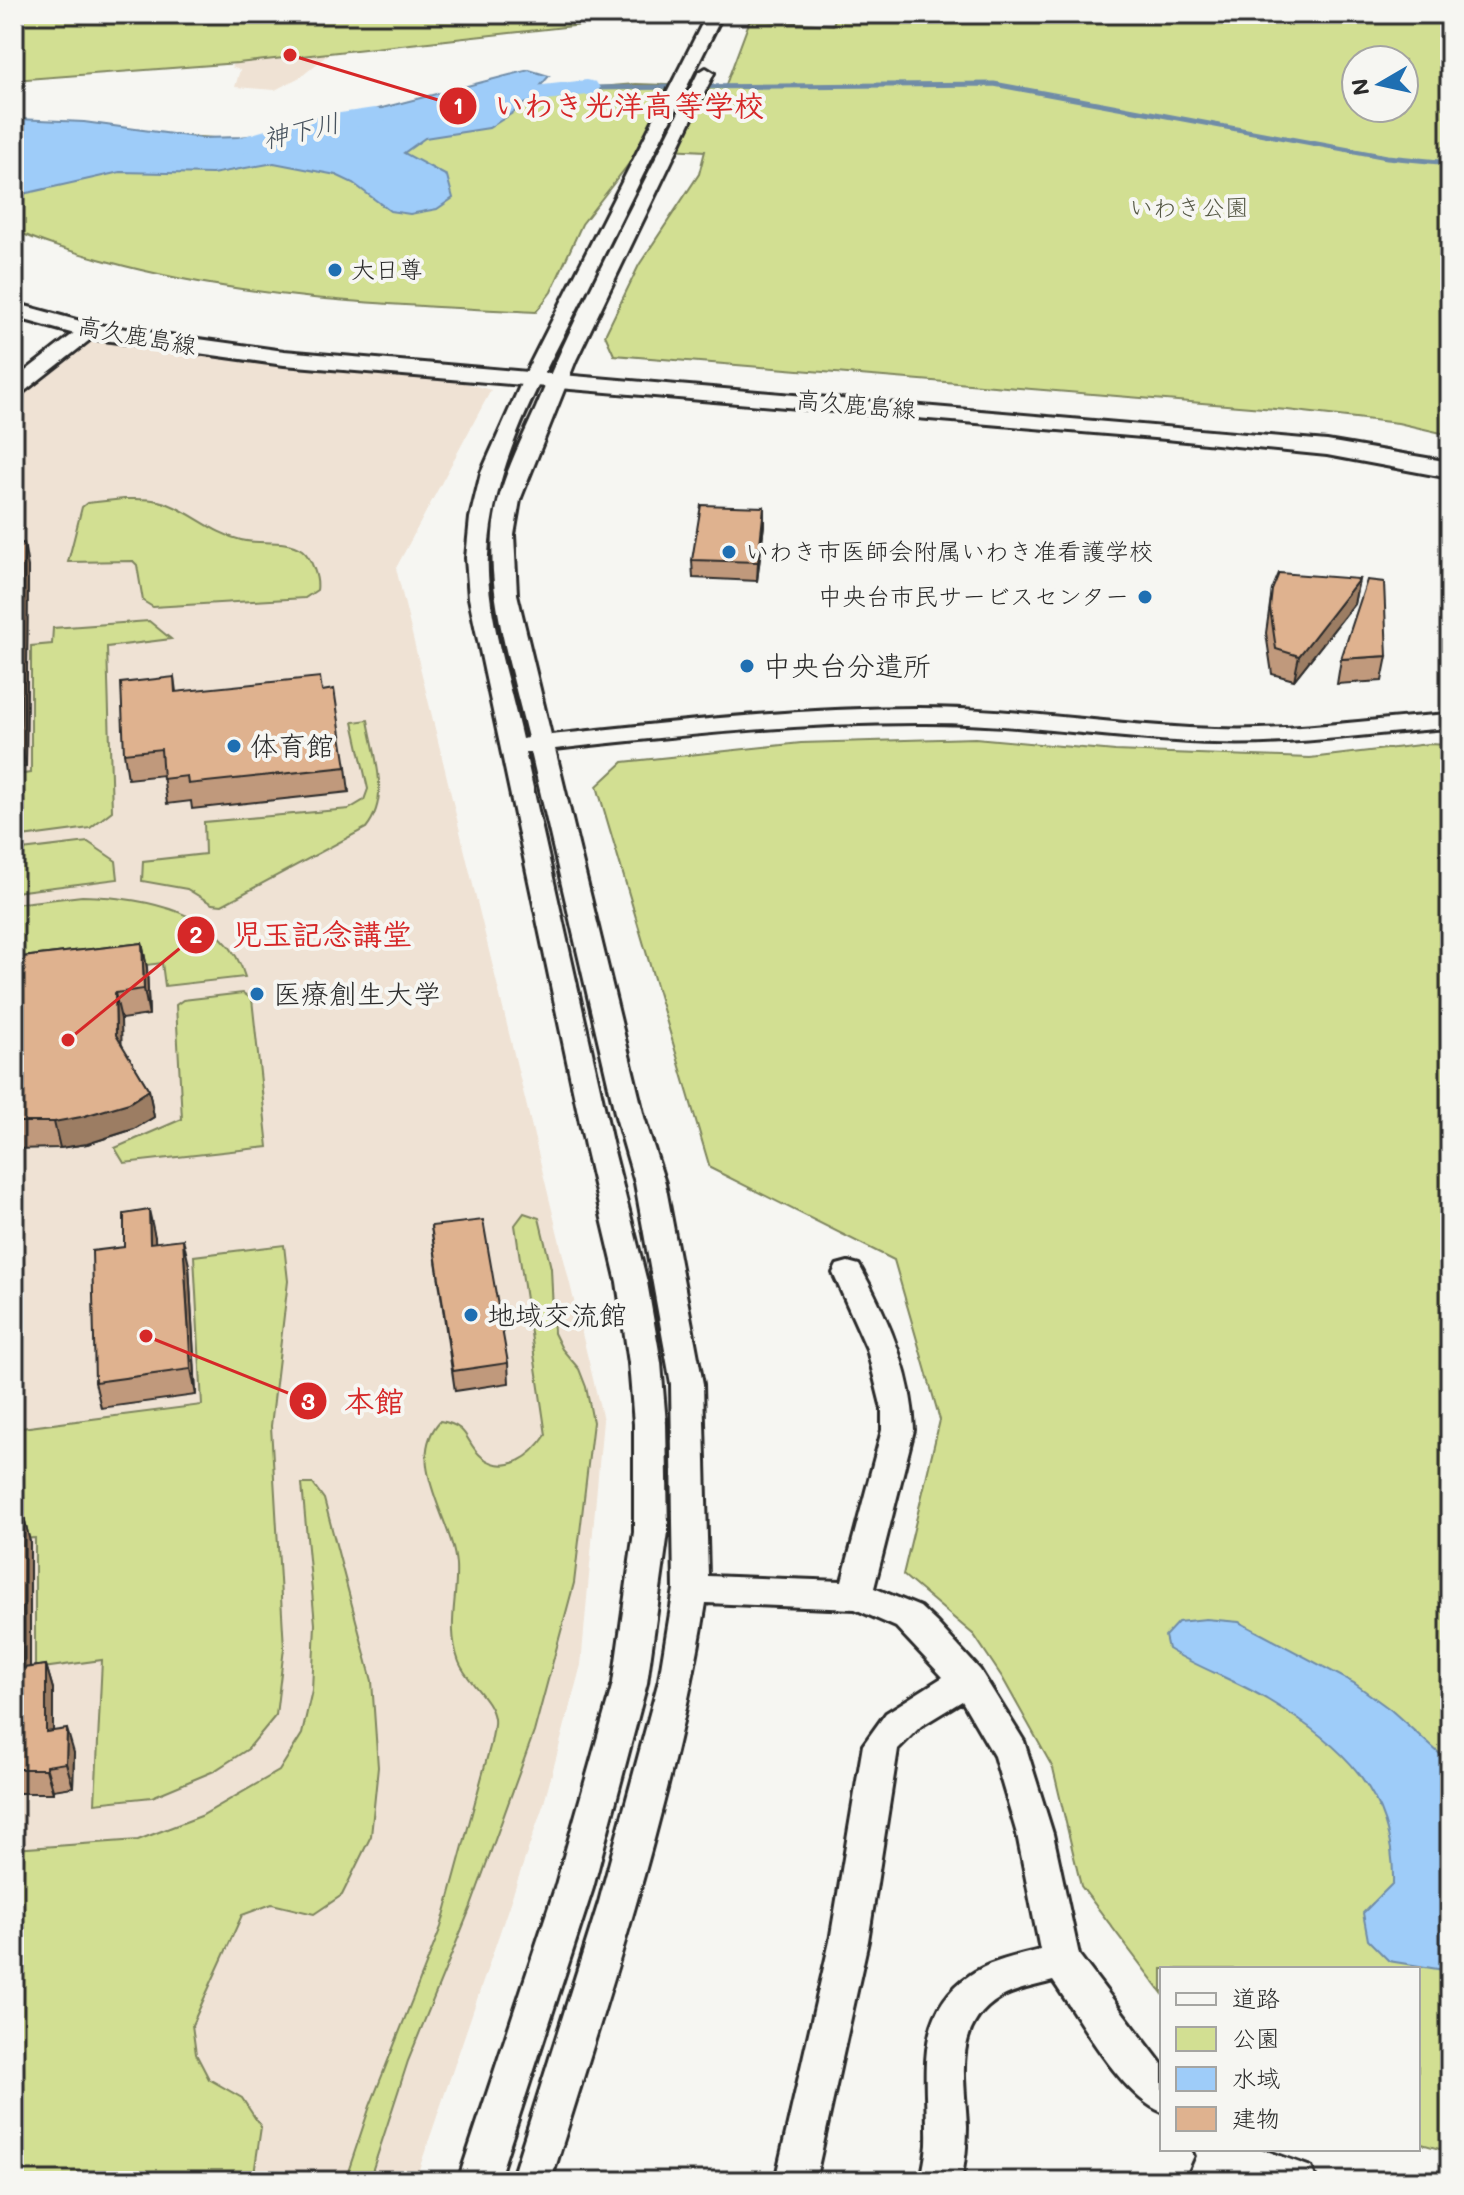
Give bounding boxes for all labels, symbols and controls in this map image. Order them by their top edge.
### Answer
north arrow [1340,44,1420,124]
text: N [1344,77,1375,98]
callout: いわき光洋高等学校 [438,79,780,133]
text: いわき光洋高等学校 [494,84,764,124]
text: 1 [453,89,463,120]
water label: 神下川 [259,105,343,155]
park label: いわき公園 [1129,191,1249,222]
place label: 大日尊 [351,253,423,284]
marker: 大日尊 [326,261,344,279]
street label: 高久鹿島線 [75,309,199,360]
street label: 高久鹿島線 [795,383,917,424]
place label: いわき市医師会附属いわき准看護学校 [745,535,1153,566]
marker: いわき市医師会附属いわき准看護学校 [720,543,738,561]
place label: 中央台市民サービスセンター [818,580,1129,611]
marker: 中央台市民サービスセンター [1136,588,1154,606]
place label: 中央台分遣所 [763,647,931,683]
marker: 中央台分遣所 [738,657,756,675]
place label: 体育館 [250,727,334,763]
marker: 体育館 [225,737,243,755]
callout: 児玉記念講堂 [176,908,428,962]
text: 児玉記念講堂 [232,913,412,953]
text: 2 [189,918,203,949]
place label: 医療創生大学 [273,975,441,1011]
marker: 医療創生大学 [248,985,266,1003]
place label: 地域交流館 [487,1296,627,1332]
marker: 地域交流館 [462,1306,480,1324]
callout: 本館 [288,1374,420,1428]
text: 本館 [344,1380,404,1420]
text: 3 [301,1385,315,1416]
legend [1160,1967,1420,2151]
text: 道路 [1232,1982,1280,2013]
text: 公園 [1232,2022,1280,2053]
text: 水域 [1232,2062,1280,2093]
text: 建物 [1232,2102,1280,2133]

